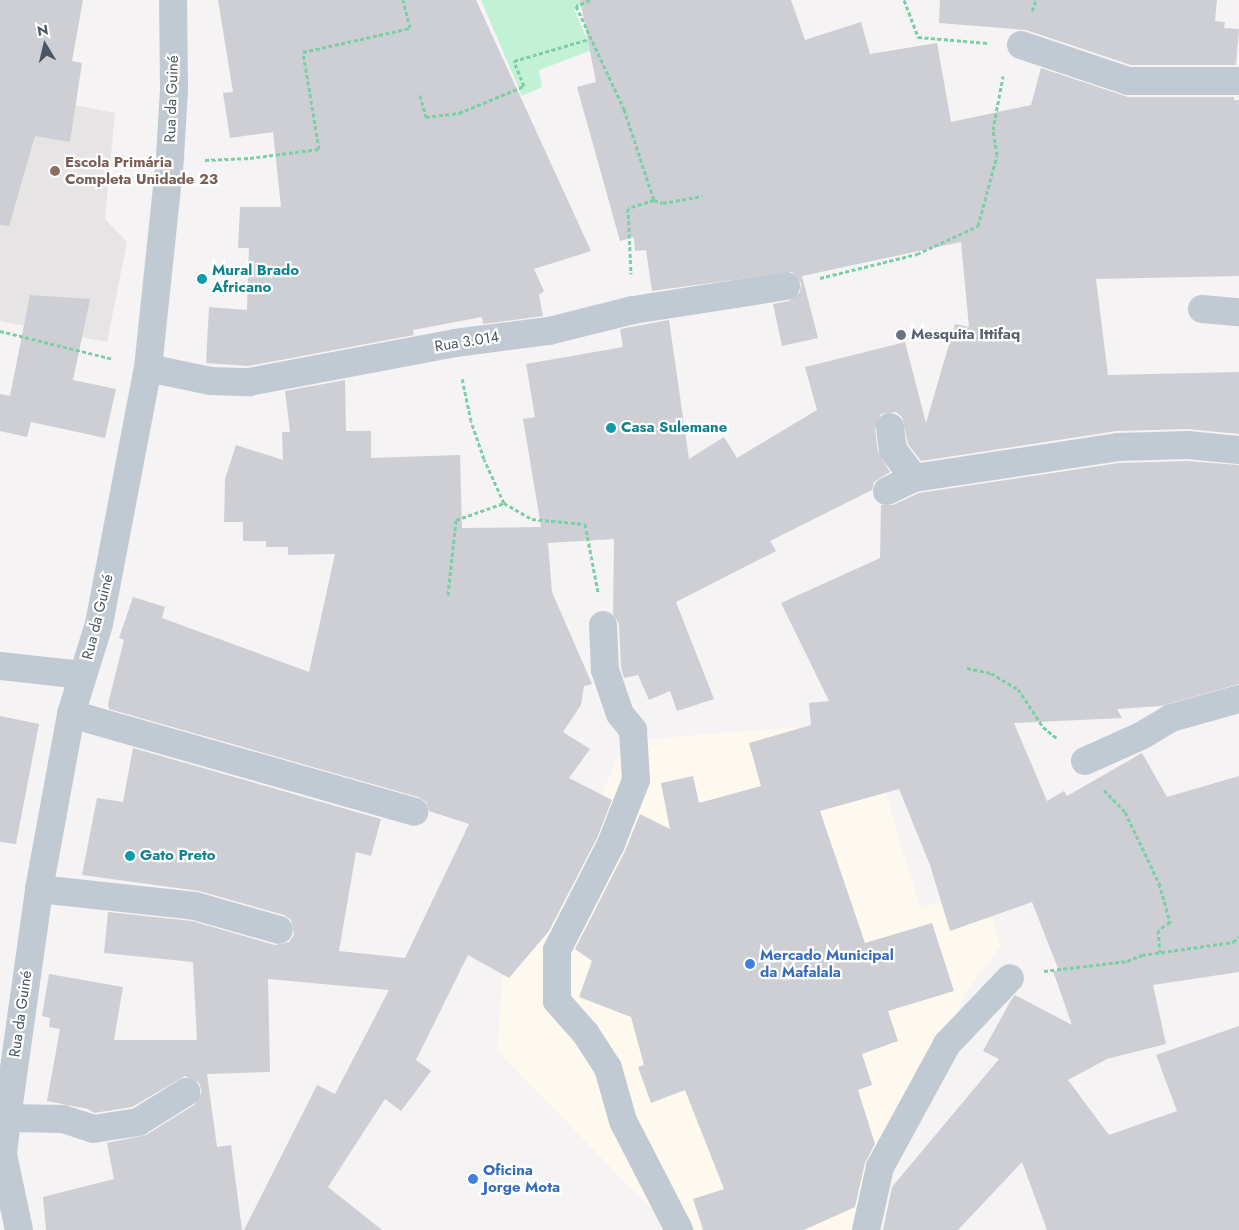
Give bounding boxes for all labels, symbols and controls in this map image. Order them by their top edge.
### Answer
text: N [36,19,50,41]
north arrow [20,20,70,70]
street label: Rua da Guiné [161,55,183,143]
place label: Escola Primária Completa Unidade 23 [65,153,218,188]
marker: Escola Primária Completa Unidade 23 [49,165,61,177]
place label: Mural Brado Africano [212,261,299,296]
marker: Mural Brado Africano [196,273,208,285]
place label: Mesquita Ittifaq [911,326,1020,344]
street label: Rua 3.014 [434,328,500,356]
marker: Mesquita Ittifaq [895,329,907,341]
place label: Casa Sulemane [621,419,727,437]
marker: Casa Sulemane [605,422,617,434]
street label: Rua da Guiné [79,572,117,662]
place label: Gato Preto [140,847,216,865]
marker: Gato Preto [124,850,136,862]
place label: Mercado Municipal da Mafalala [760,946,894,981]
marker: Mercado Municipal da Mafalala [744,958,756,970]
street label: Rua da Guiné [6,970,36,1058]
place label: Oficina Jorge Mota [483,1161,560,1196]
marker: Oficina Jorge Mota [467,1173,479,1185]

